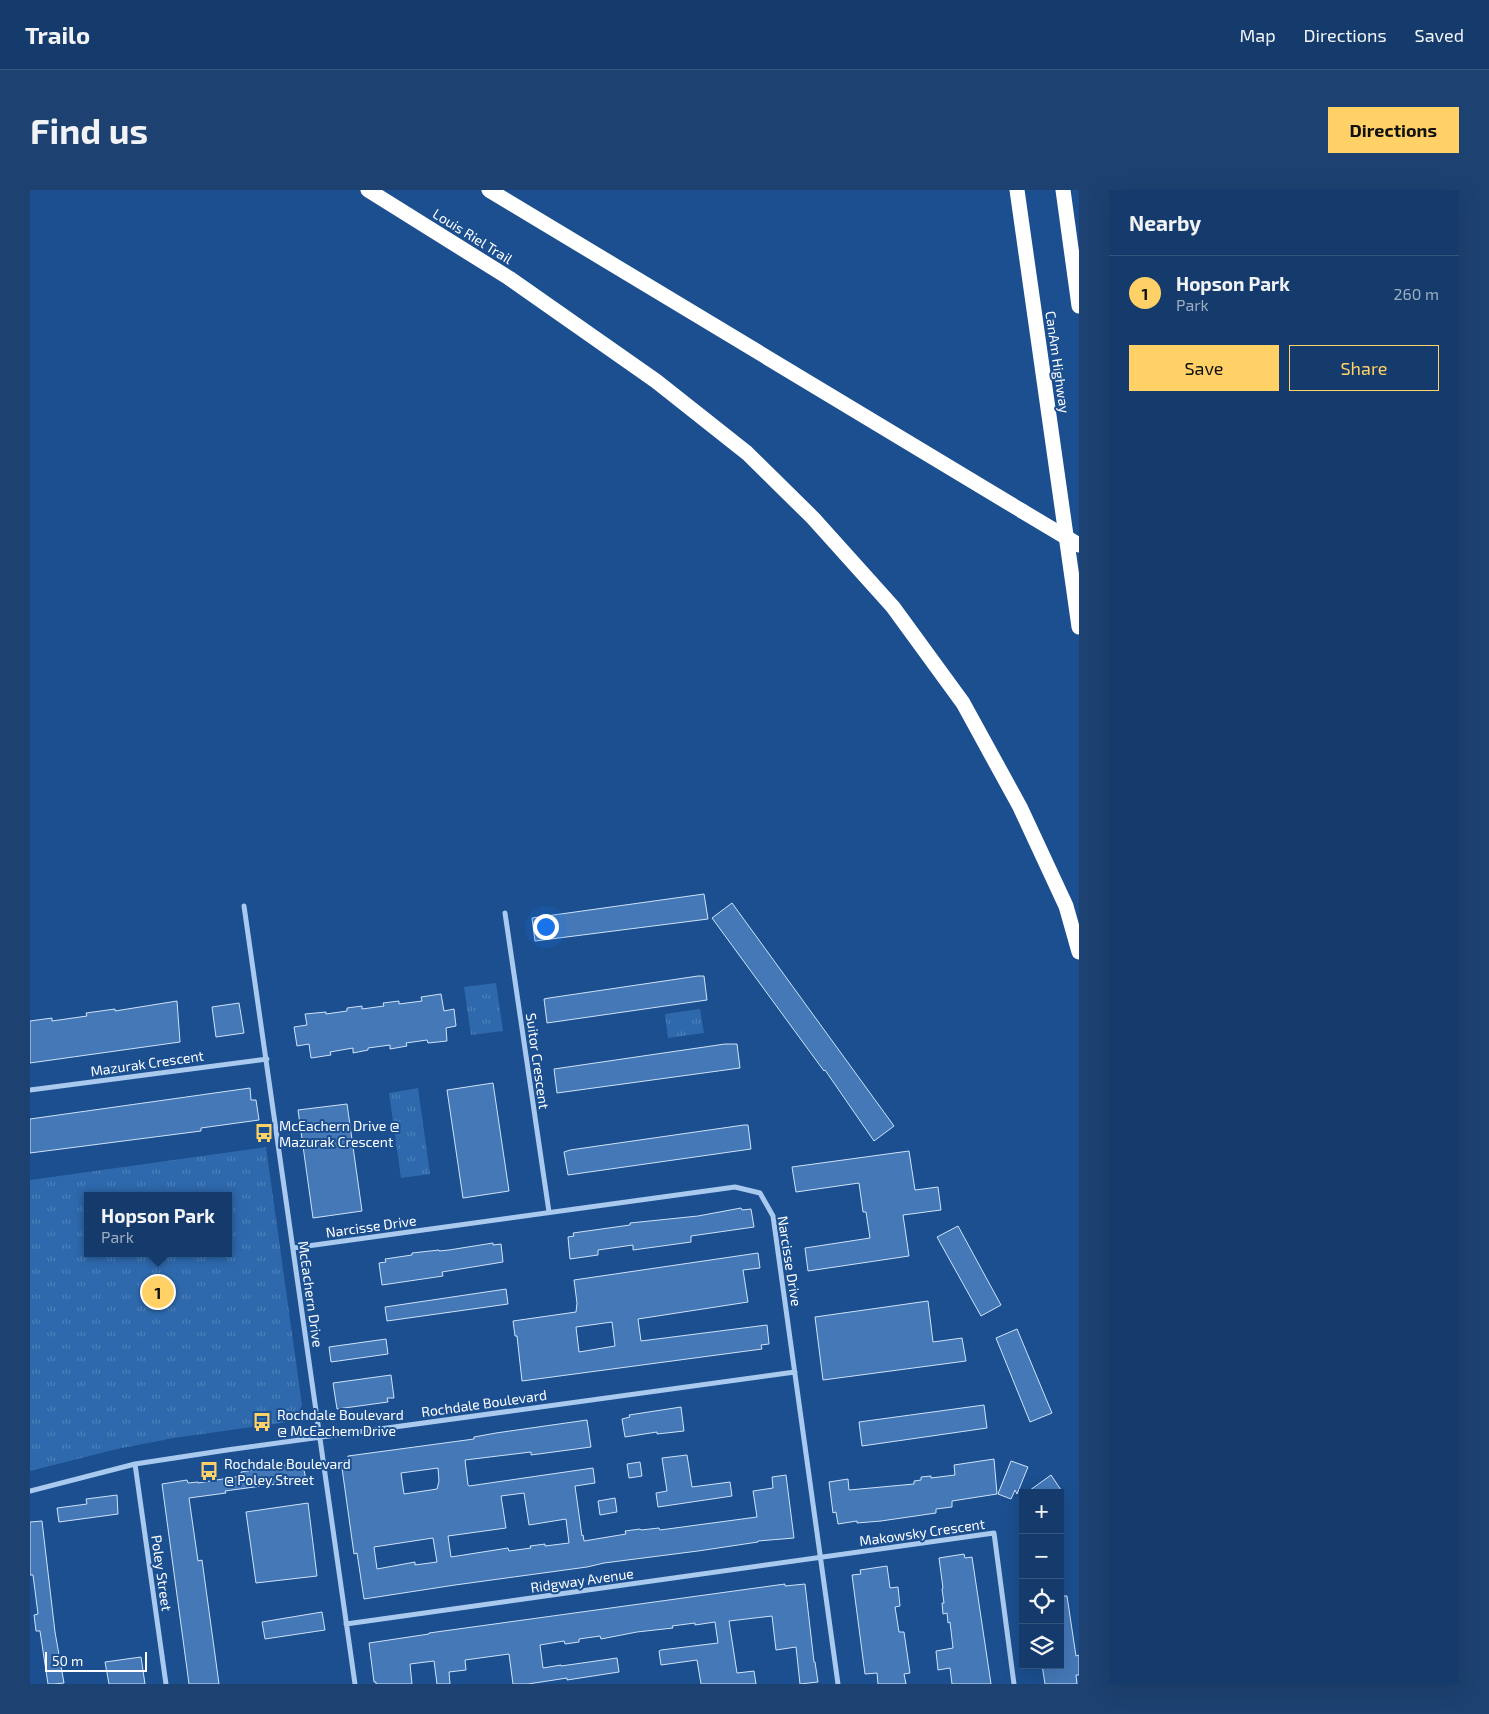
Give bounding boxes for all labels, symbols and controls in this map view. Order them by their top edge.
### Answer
text: Trailo [25,20,90,49]
text: Map [1239,24,1276,46]
text: Directions [1304,24,1387,46]
text: Saved [1415,24,1464,46]
button: Directions [1328,107,1459,153]
text: Find us [30,109,148,151]
street label: Louis Riel Trail [430,205,517,268]
text: Nearby [1129,210,1201,235]
text: Hopson Park [1176,272,1290,295]
text: 1 [1142,284,1148,303]
text: 260 m [1394,284,1439,303]
text: Park [1176,295,1209,314]
street label: CanAm Highway [1042,310,1074,415]
button: Save [1129,345,1279,391]
button: Share [1289,345,1439,391]
your location [533,914,559,940]
street label: Suitor Crescent [523,1012,553,1110]
street label: Mazurak Crescent [89,1047,205,1079]
place label: McEachern Drive @ Mazurak Crescent [279,1117,399,1150]
bus stop icon: McEachern Drive @ Mazurak Crescent [253,1122,275,1144]
popup [84,1192,232,1257]
text: Hopson Park [101,1204,215,1227]
street label: Narcisse Drive [325,1211,417,1241]
street label: Narcisse Drive [774,1215,806,1307]
text: Park [101,1227,134,1246]
street label: McEachern Drive [295,1240,327,1348]
pin: 1 [142,1273,174,1311]
street label: Rochdale Boulevard [420,1386,548,1420]
place label: Rochdale Boulevard @ McEachem Drive [277,1406,404,1439]
bus stop icon: Rochdale Boulevard @ McEachem Drive [251,1411,273,1433]
place label: Rochdale Boulevard @ Poley Street [224,1455,351,1488]
bus stop icon: Rochdale Boulevard @ Poley Street [198,1460,220,1482]
map controls [1019,1489,1064,1669]
button: + [1019,1489,1064,1534]
street label: Makowsky Crescent [858,1515,986,1549]
street label: Poley Street [148,1534,176,1612]
button: − [1019,1534,1064,1579]
street label: Ridgway Avenue [529,1564,635,1596]
button: locate [1019,1579,1064,1624]
button: layers [1019,1624,1064,1669]
scale bar [45,1649,148,1672]
text: 50 m [52,1652,83,1669]

